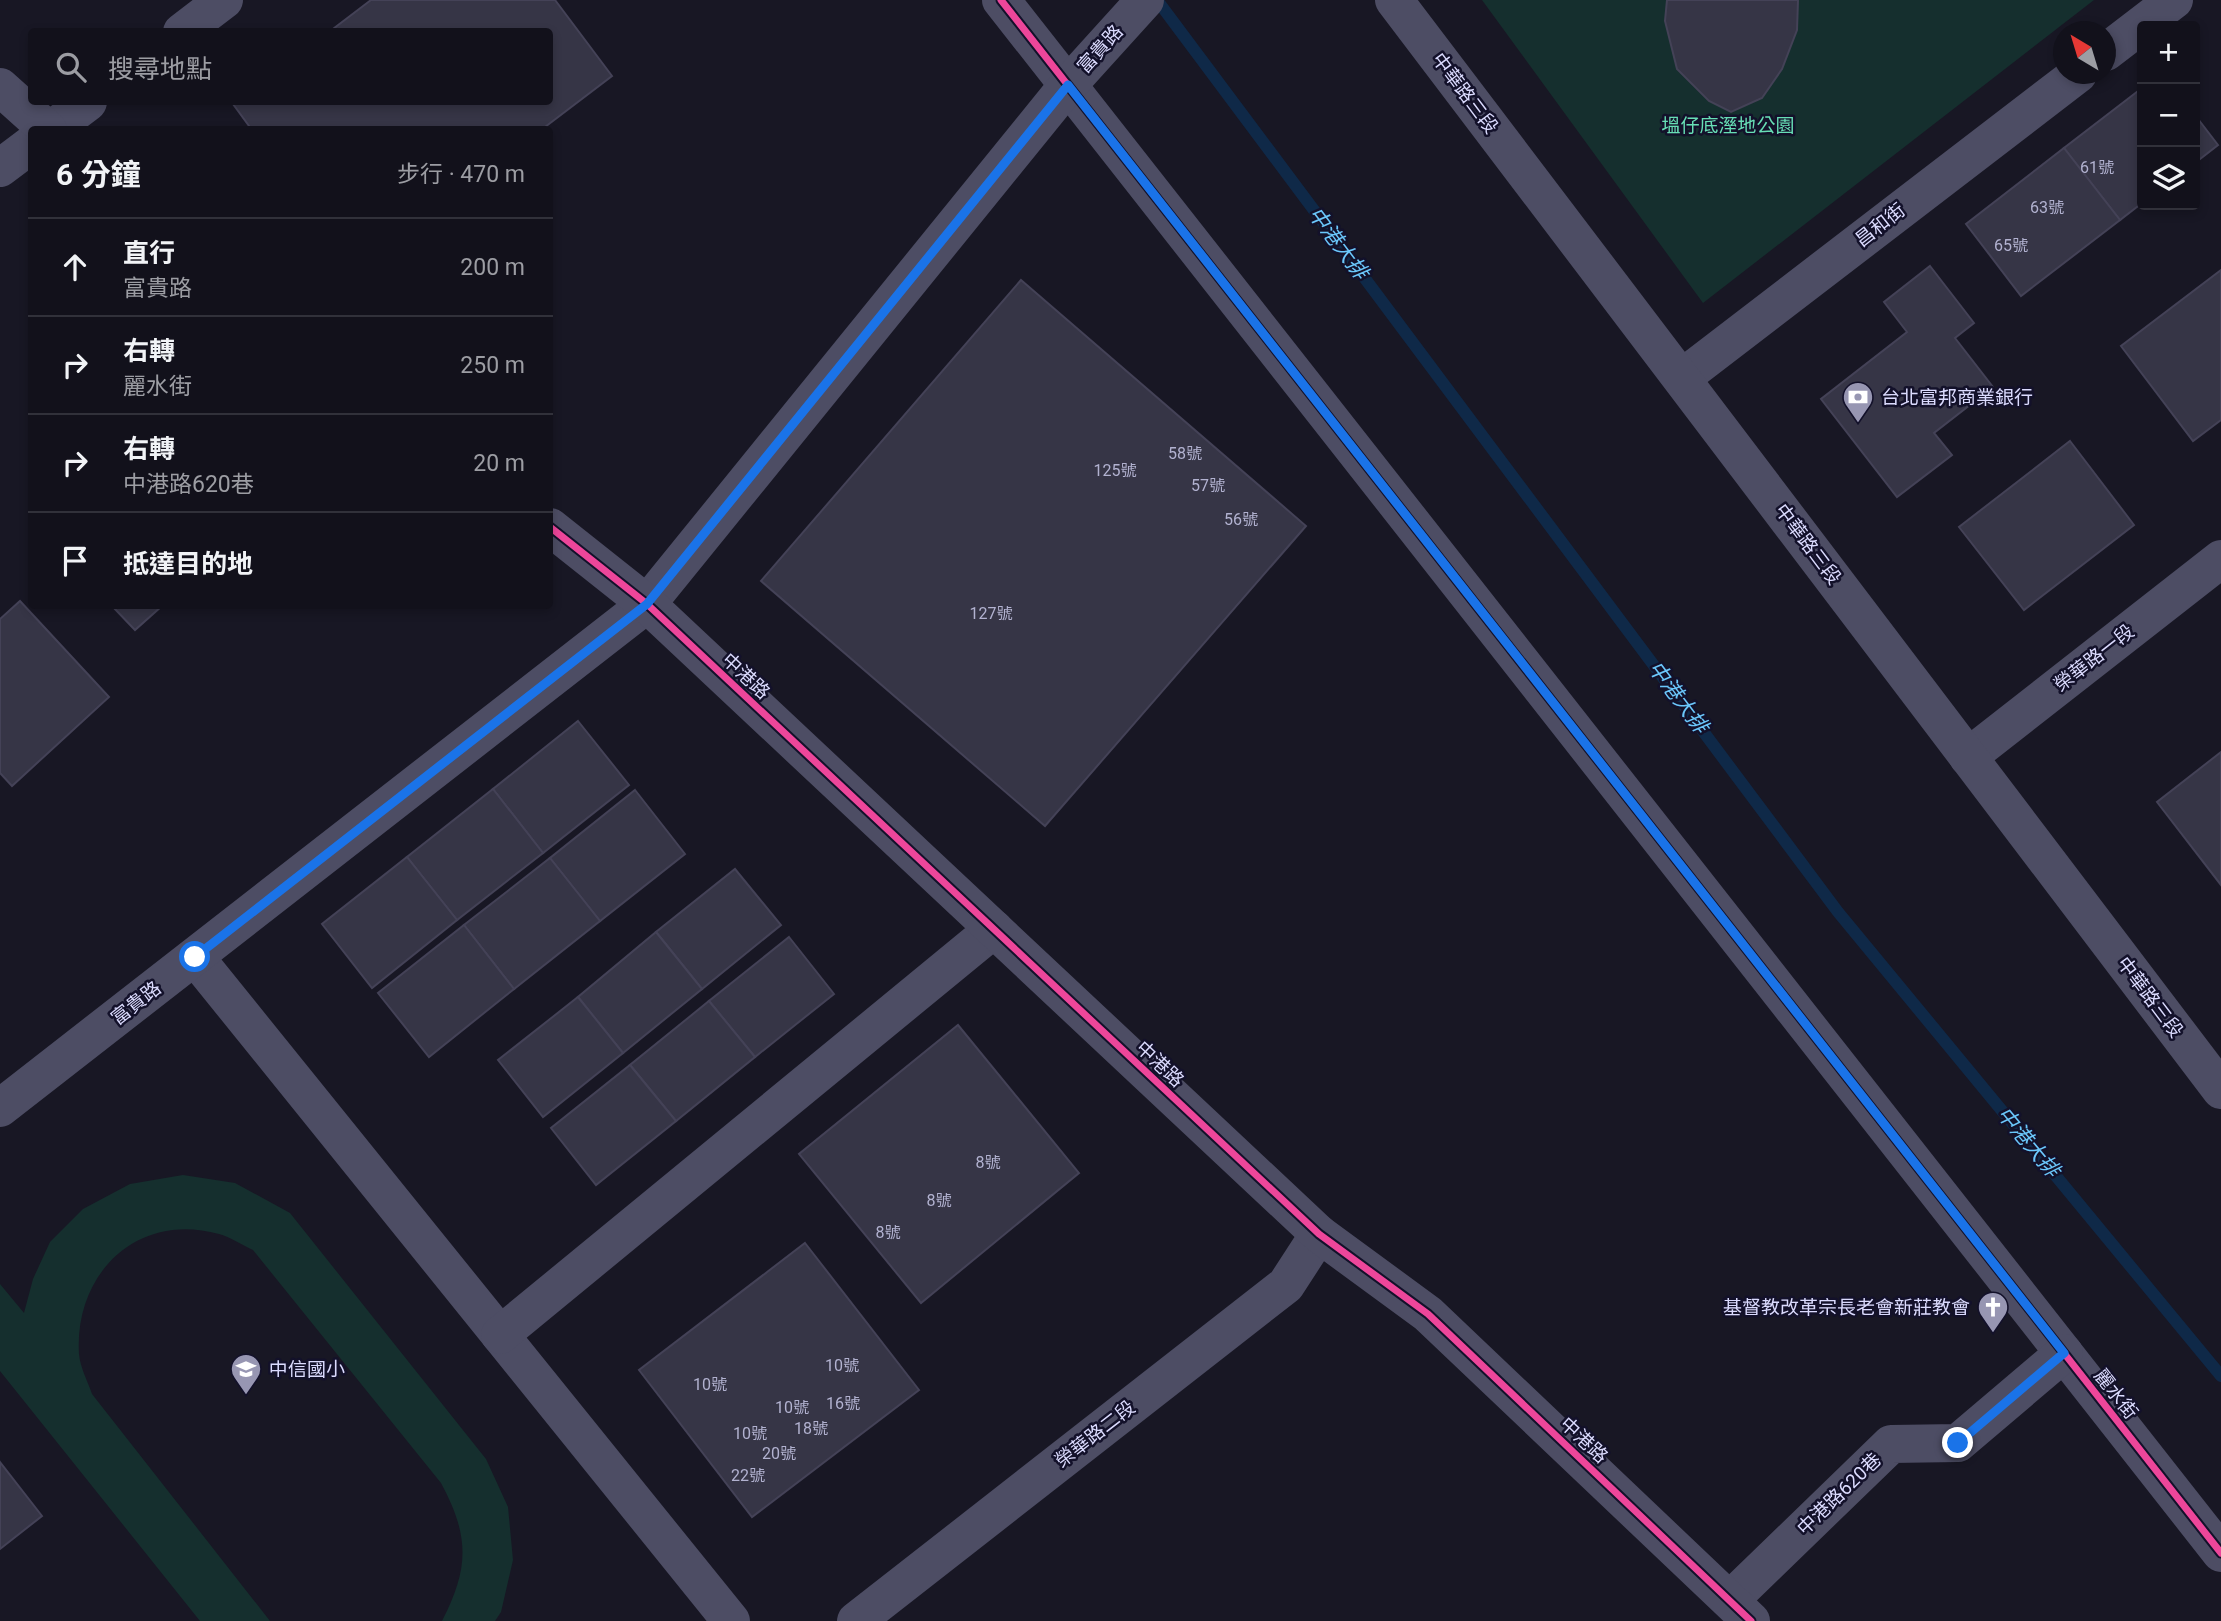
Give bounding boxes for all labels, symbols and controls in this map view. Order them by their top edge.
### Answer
street label: 富貴路 [1072,20,1128,78]
north arrow [2053,21,2116,84]
map controls [2137,21,2200,210]
button: + [2137,21,2200,84]
search box [28,28,553,105]
icon: search [52,48,90,86]
street label: 中華路三段 [1427,48,1503,138]
text: 搜尋地點 [108,54,212,84]
button: − [2137,84,2200,147]
park label: 塭仔底溼地公園 [1661,114,1795,137]
button: layers [2137,147,2200,210]
text: 6 分鐘 [56,157,141,192]
house number: 61號 [2080,158,2114,177]
text: 步行 · 470 m [397,161,525,188]
street label: 昌和街 [1850,198,1910,252]
house number: 63號 [2030,198,2064,217]
water label: 中港大排 [1303,202,1375,286]
house number: 65號 [1994,236,2028,255]
text: 直行 [123,238,175,268]
icon: ahead [56,248,94,286]
text: 200 m [460,254,525,281]
text: 富貴路 [123,275,192,302]
text: 右轉 [123,336,175,366]
icon: right [56,346,94,384]
text: 250 m [460,352,525,379]
text: 麗水街 [123,373,192,400]
bank icon: 台北富邦商業銀行 [1841,380,1875,424]
place label: 台北富邦商業銀行 [1881,386,2033,409]
text: 右轉 [123,434,175,464]
icon: right [56,444,94,482]
house number: 58號 [1168,444,1202,463]
text: 20 m [473,450,525,477]
house number: 125號 [1094,461,1136,480]
text: 中港路620巷 [123,471,254,498]
house number: 57號 [1191,476,1225,495]
street label: 中華路三段 [1770,499,1846,589]
house number: 56號 [1224,510,1258,529]
icon: arrive [56,542,94,580]
text: 抵達目的地 [123,549,253,579]
house number: 127號 [970,604,1012,623]
street label: 榮華路一段 [2049,620,2139,696]
street label: 中港路 [717,648,775,704]
water label: 中港大排 [1643,656,1715,740]
route start [179,941,210,972]
street label: 中華路三段 [2112,952,2188,1042]
street label: 富貴路 [106,976,166,1030]
street label: 中港路 [1131,1036,1189,1092]
water label: 中港大排 [1992,1102,2066,1184]
house number: 8號 [976,1153,1001,1172]
house number: 8號 [927,1191,952,1210]
house number: 8號 [876,1223,901,1242]
church icon: 基督教改革宗長老會新莊教會 [1976,1290,2010,1334]
place label: 基督教改革宗長老會新莊教會 [1723,1296,1970,1319]
school or university icon: 中信國小 [229,1352,263,1396]
house number: 10號 [825,1356,859,1375]
place label: 中信國小 [269,1358,345,1381]
street label: 麗水街 [2089,1364,2143,1424]
house number: 10號 [693,1375,727,1394]
house number: 16號 [826,1394,860,1413]
street label: 榮華路二段 [1050,1396,1140,1472]
house number: 10號 [775,1398,809,1417]
street label: 中港路 [1555,1412,1613,1468]
house number: 18號 [794,1419,828,1438]
house number: 10號 [733,1424,767,1443]
route end [1942,1427,1973,1458]
house number: 20號 [762,1444,796,1463]
street label: 中港路620巷 [1792,1448,1886,1540]
house number: 22號 [731,1466,765,1485]

